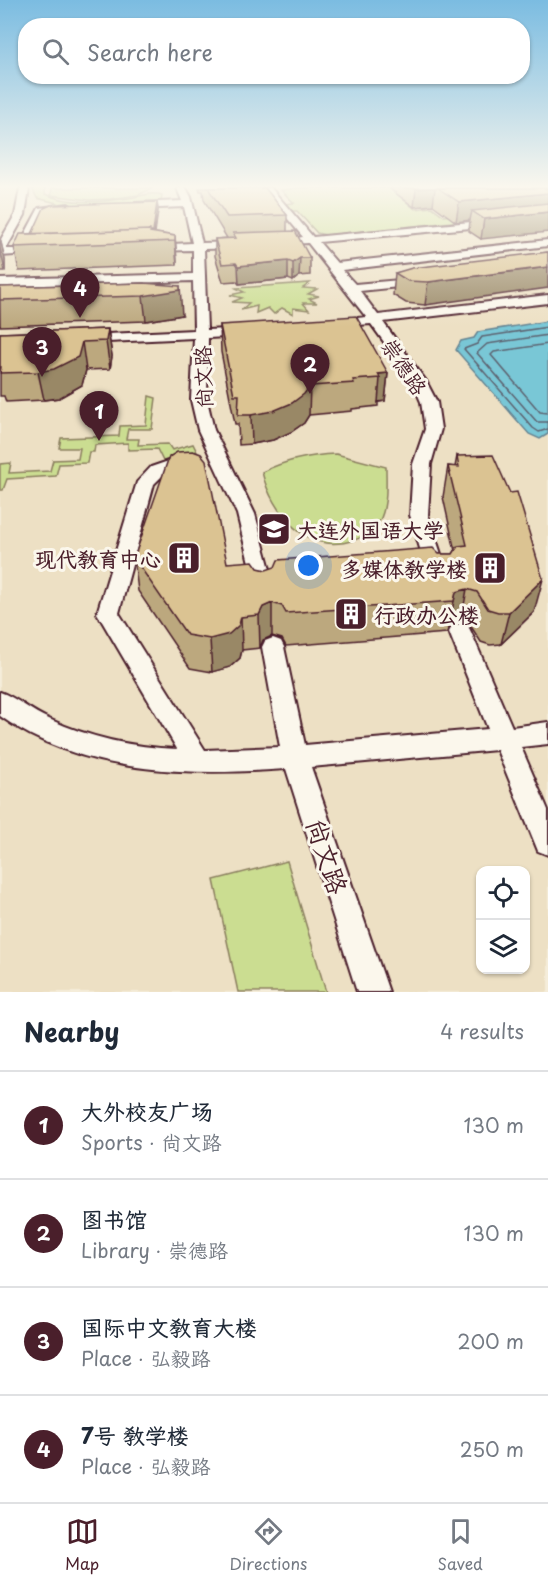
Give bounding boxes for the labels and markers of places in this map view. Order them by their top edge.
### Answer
pin: 4 [60,268,100,318]
pin: 3 [22,328,62,377]
pin: 2 [290,344,330,394]
pin: 1 [80,392,118,441]
school or university icon: 大连外国语大学 [256,511,292,547]
place label: 大连外国语大学 [297,513,444,545]
building icon: 现代教育中心 [166,540,202,576]
place label: 现代教育中心 [35,542,161,574]
building icon: 多媒体教学楼 [472,550,508,586]
place label: 多媒体教学楼 [341,552,467,584]
building icon: 行政办公楼 [333,596,369,632]
place label: 行政办公楼 [374,598,479,630]

